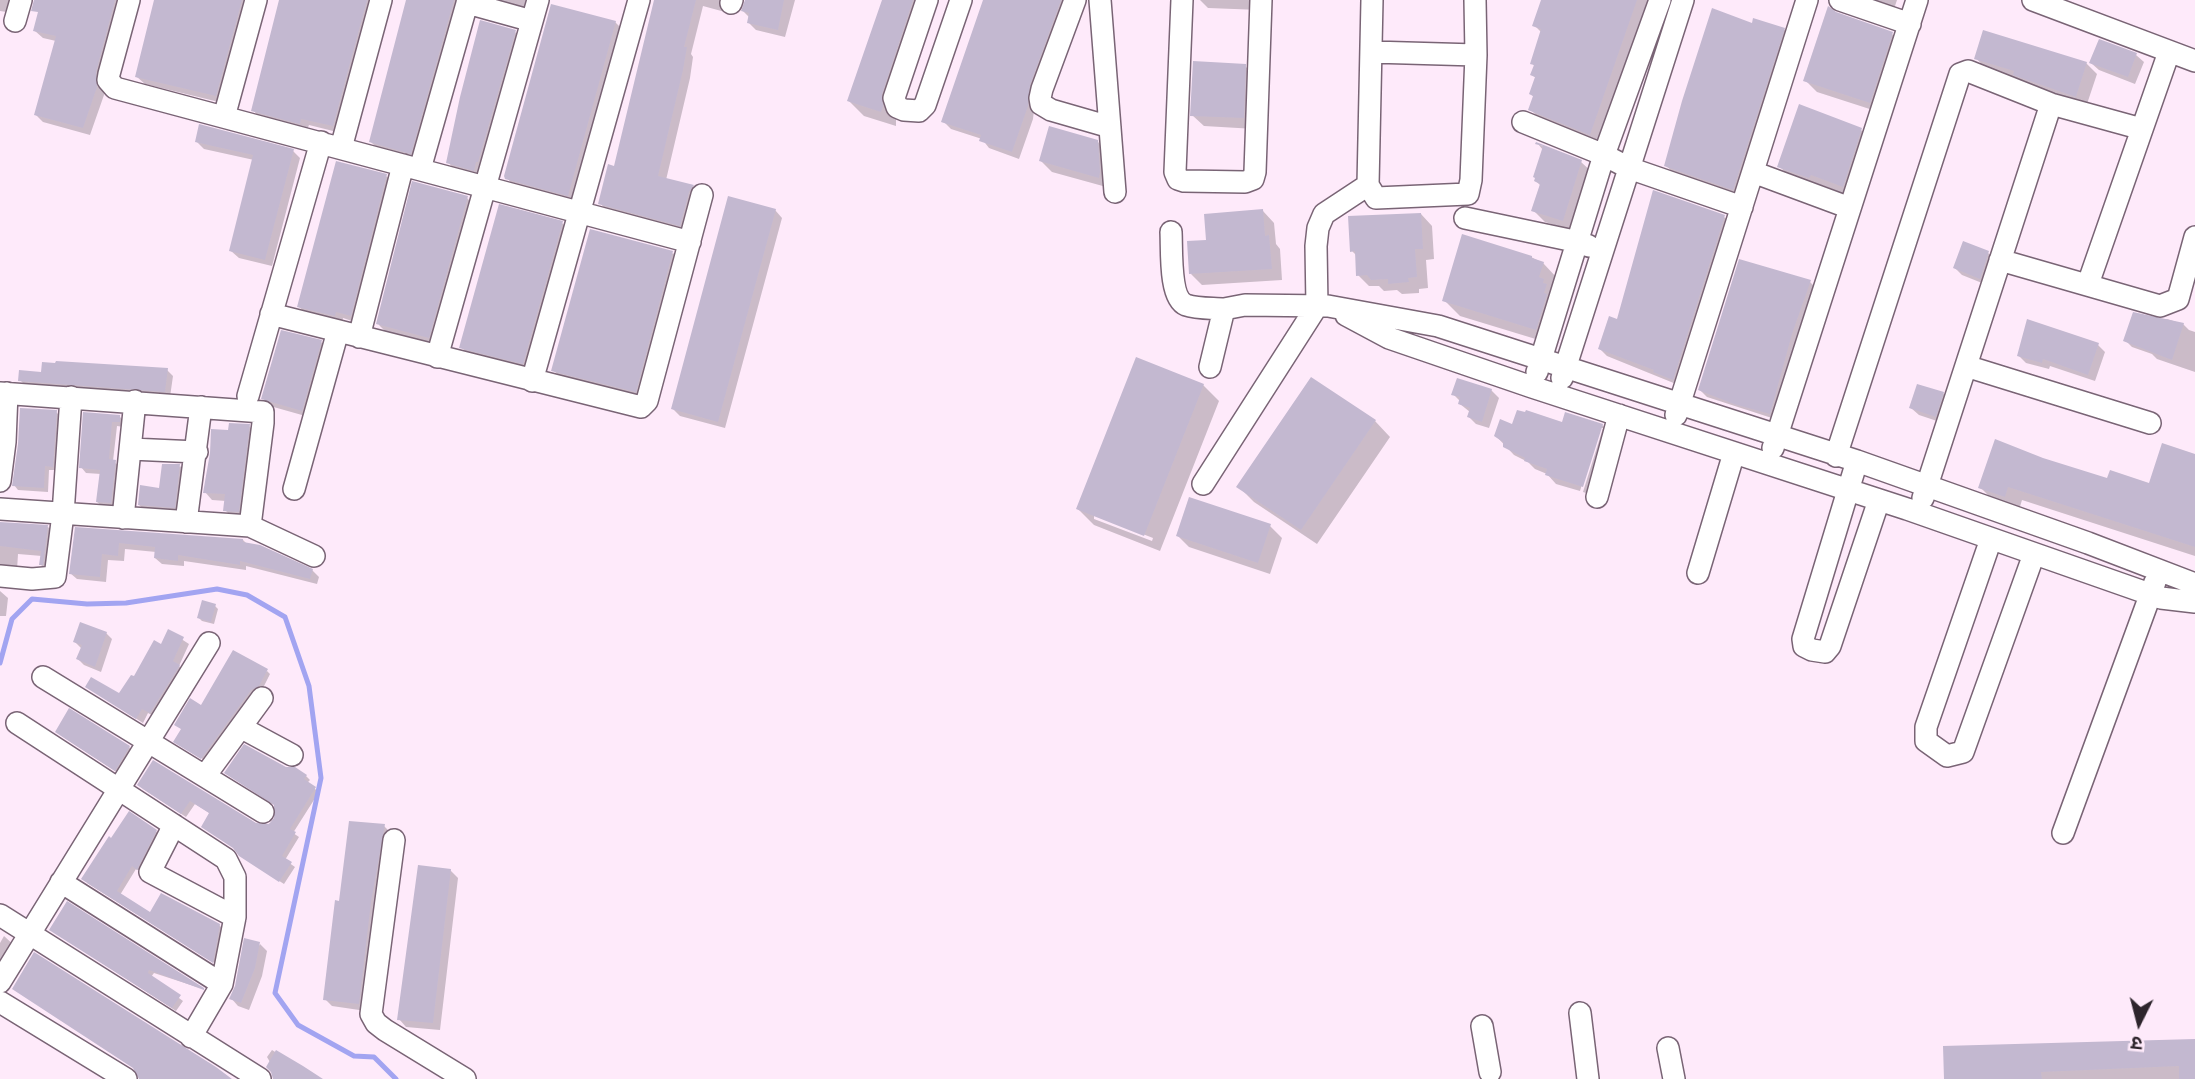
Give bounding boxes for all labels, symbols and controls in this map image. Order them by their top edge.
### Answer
north arrow [2104,988,2174,1058]
text: उ [2130,1031,2144,1056]

